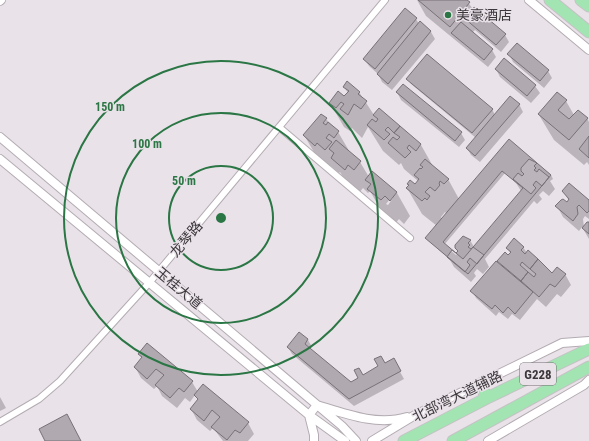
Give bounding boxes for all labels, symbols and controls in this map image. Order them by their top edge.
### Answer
place label: 美豪酒店 [456,7,512,23]
marker: 美豪酒店 [443,10,453,20]
text: 150 m [95,100,125,114]
text: 100 m [132,137,162,151]
text: 50 m [172,174,196,188]
centre of rings [214,211,228,225]
street label: 龙琴路 [166,218,206,260]
street label: 玉桂大道 [152,264,206,312]
road number: G228 [520,363,556,385]
street label: 北部湾大道辅路 [409,367,505,425]

